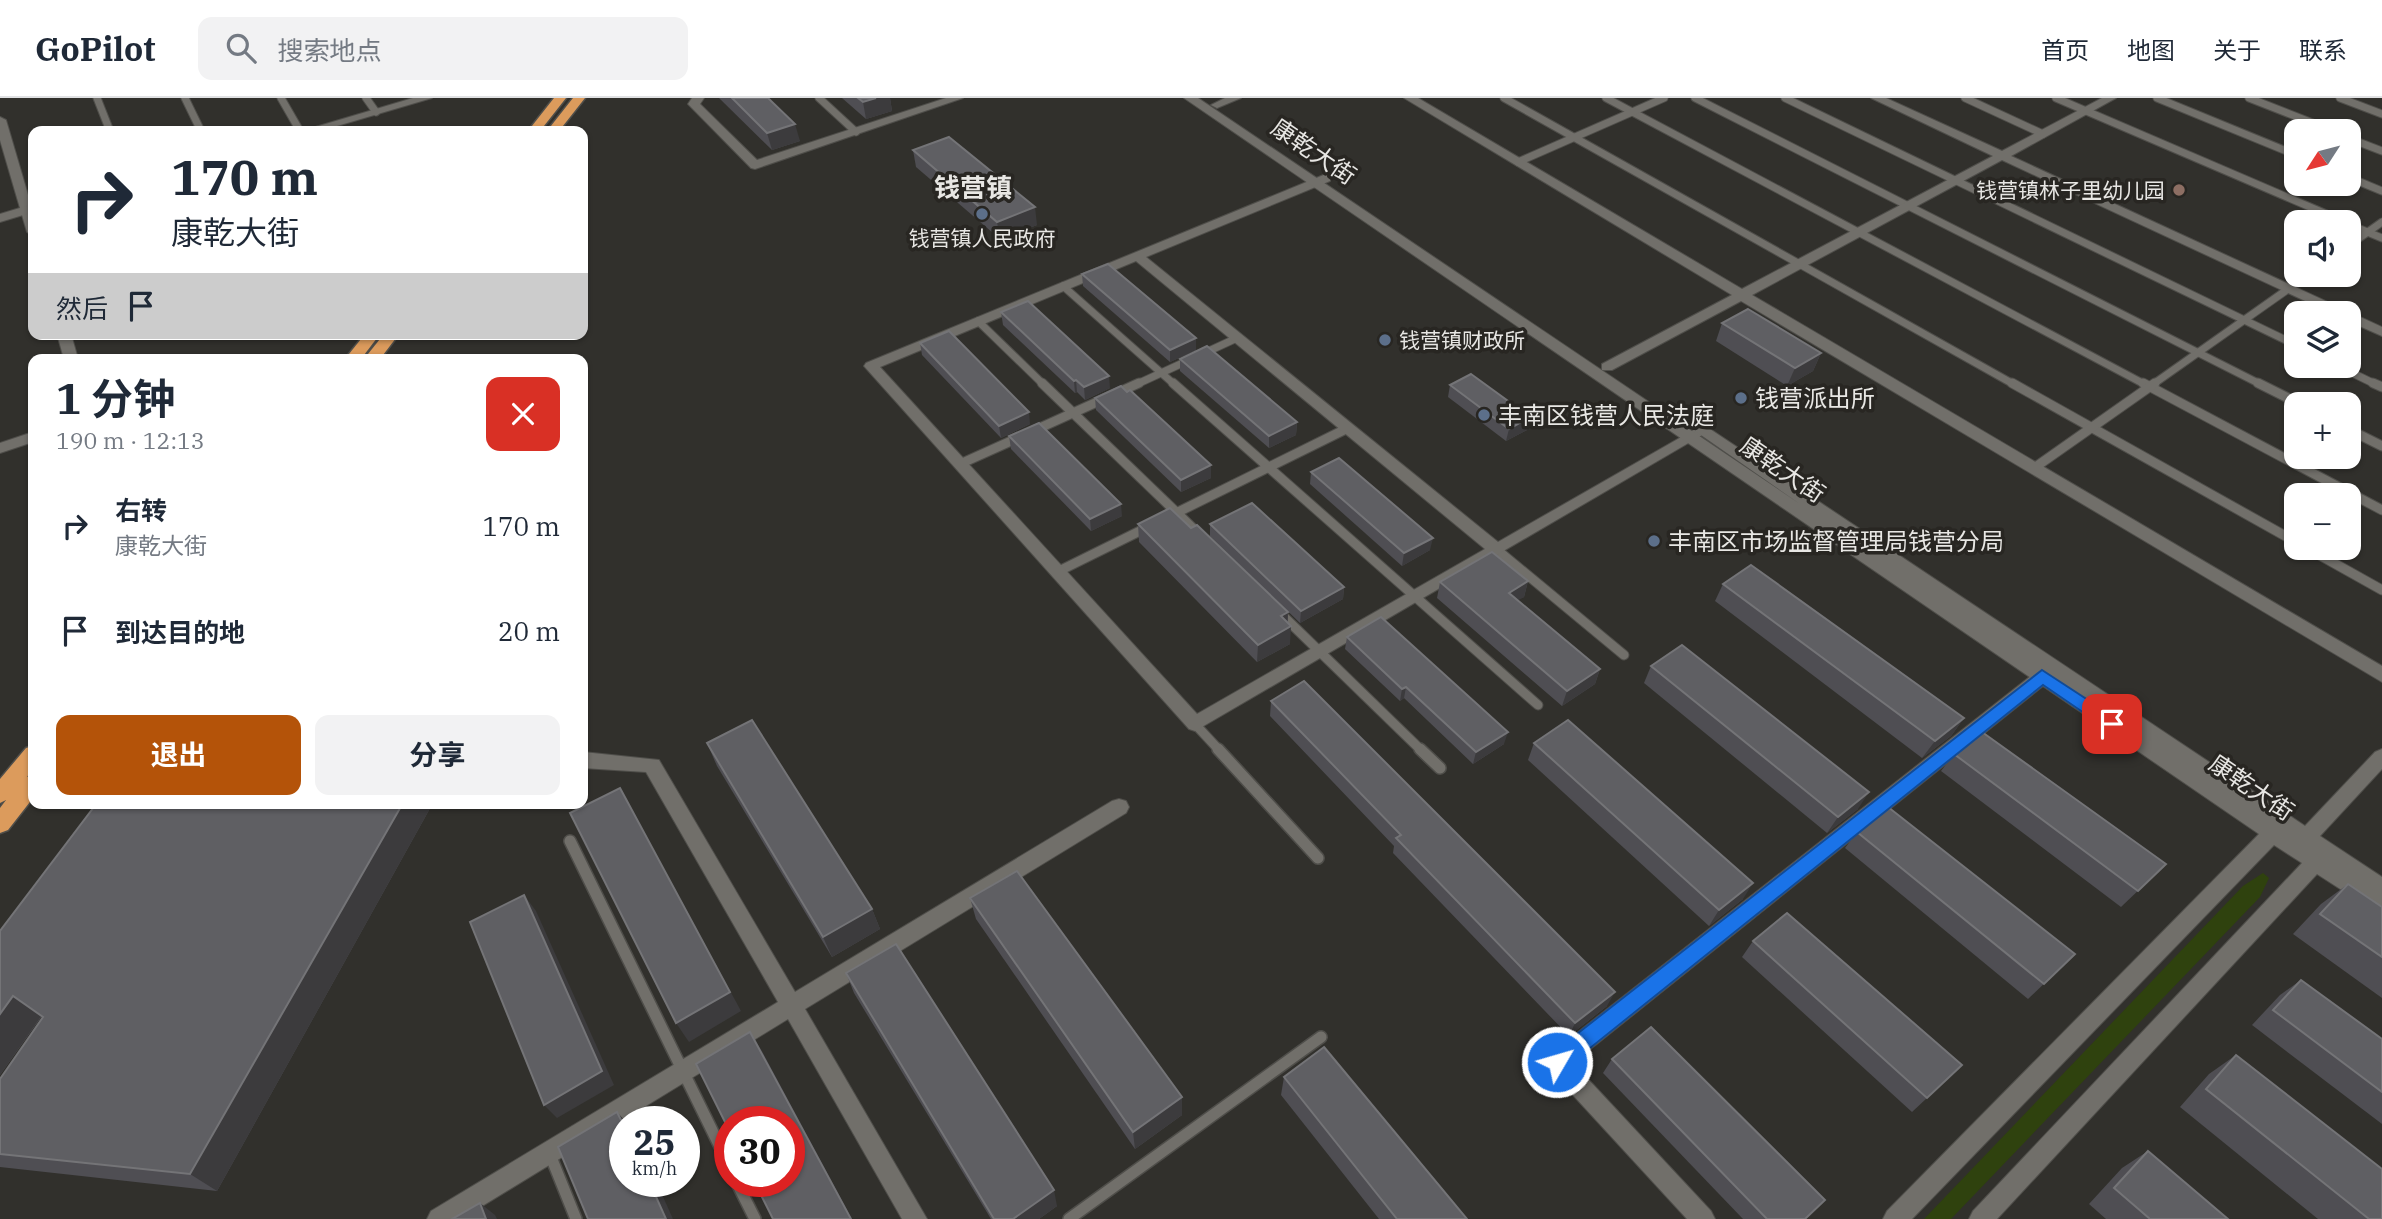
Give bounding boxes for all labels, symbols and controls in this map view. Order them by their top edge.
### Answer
search box [198,17,688,80]
text: GoPilot [35,27,156,70]
icon: search [222,29,260,67]
text: 搜索地点 [278,33,382,67]
text: 首页 [2041,34,2089,66]
text: 地图 [2127,34,2175,66]
text: 关于 [2213,34,2261,66]
text: 联系 [2299,34,2347,66]
street label: 康乾大街 [1265,111,1363,191]
north arrow [2284,119,2361,196]
map controls [2284,119,2361,560]
text: 170 m [171,145,318,208]
icon: right [56,154,147,245]
district label: 钱营镇 [934,170,1012,204]
place label: 钱营镇林子里幼儿园 [1976,176,2165,204]
marker: 钱营镇林子里幼儿园 [2171,182,2187,198]
marker: 钱营镇人民政府 [974,206,990,222]
button: sound [2284,210,2361,287]
text: 康乾大街 [171,211,299,253]
place label: 钱营镇人民政府 [909,224,1056,252]
icon: arrive [122,287,160,325]
text: 然后 [56,291,108,325]
button: layers [2284,301,2361,378]
place label: 钱营镇财政所 [1399,326,1525,354]
marker: 钱营镇财政所 [1377,332,1393,348]
text: 1 分钟 [56,371,175,426]
button: close [486,377,560,451]
place label: 钱营派出所 [1755,382,1875,414]
marker: 钱营派出所 [1733,390,1749,406]
button: + [2284,392,2361,469]
place label: 丰南区钱营人民法庭 [1498,399,1714,431]
marker: 丰南区钱营人民法庭 [1476,407,1492,423]
text: 190 m · 12:13 [56,425,205,455]
street label: 康乾大街 [1734,429,1832,509]
button: − [2284,483,2361,560]
text: 右转 [115,493,167,527]
icon: right [56,507,94,545]
text: 170 m [482,509,560,543]
place label: 丰南区市场监督管理局钱营分局 [1668,525,2004,557]
text: 康乾大街 [115,530,207,560]
marker: 丰南区市场监督管理局钱营分局 [1646,533,1662,549]
icon: arrive [56,612,94,650]
text: 20 m [498,614,560,648]
text: 到达目的地 [115,615,245,649]
pin [2082,694,2142,754]
icon: arrive [2093,705,2131,743]
button: 退出 [56,715,301,795]
button: 分享 [315,715,560,795]
street label: 康乾大街 [2203,747,2301,827]
position arrow [1520,1025,1594,1099]
speed limit sign: 30 [714,1106,805,1197]
text: 25 [633,1119,676,1165]
text: km/h [632,1157,677,1180]

